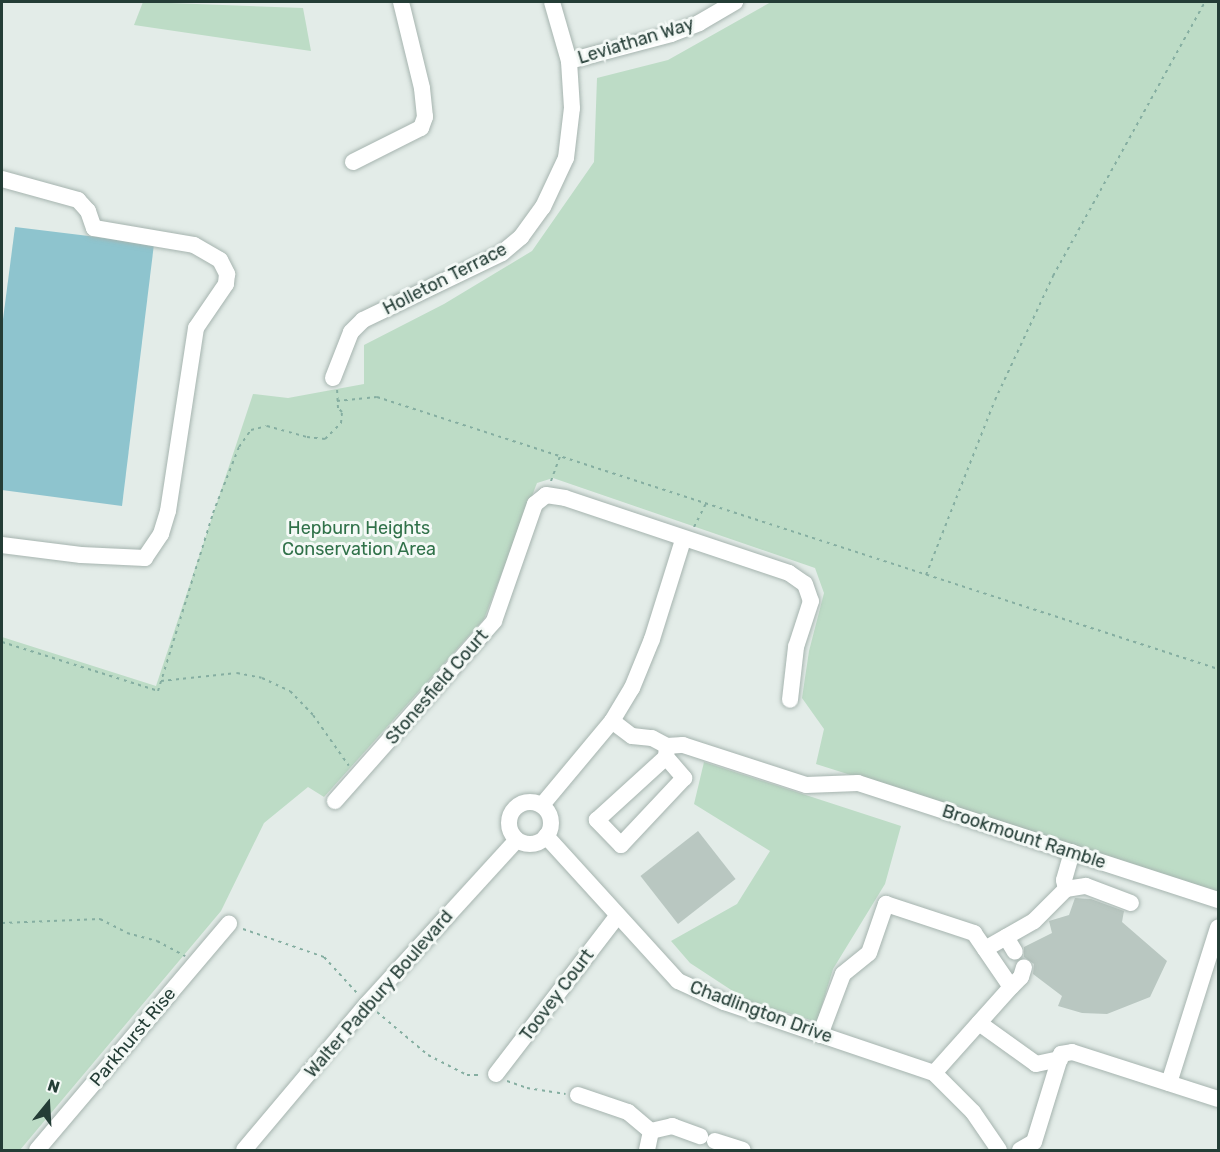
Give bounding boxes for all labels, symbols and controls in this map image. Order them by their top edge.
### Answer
street label: Leviathan Way [575,13,697,69]
street label: Holleton Terrace [379,238,511,320]
park label: Hepburn Heights Conservation Area [282,518,436,560]
street label: Stonesfield Court [381,625,493,749]
street label: Brookmount Ramble [939,800,1109,874]
street label: Walter Padbury Boulevard [300,906,458,1082]
street label: Toovey Court [515,945,599,1045]
street label: Chadlington Drive [687,976,835,1048]
street label: Parkhurst Rise [85,983,181,1091]
north arrow [18,1074,78,1134]
text: N [45,1076,62,1097]

